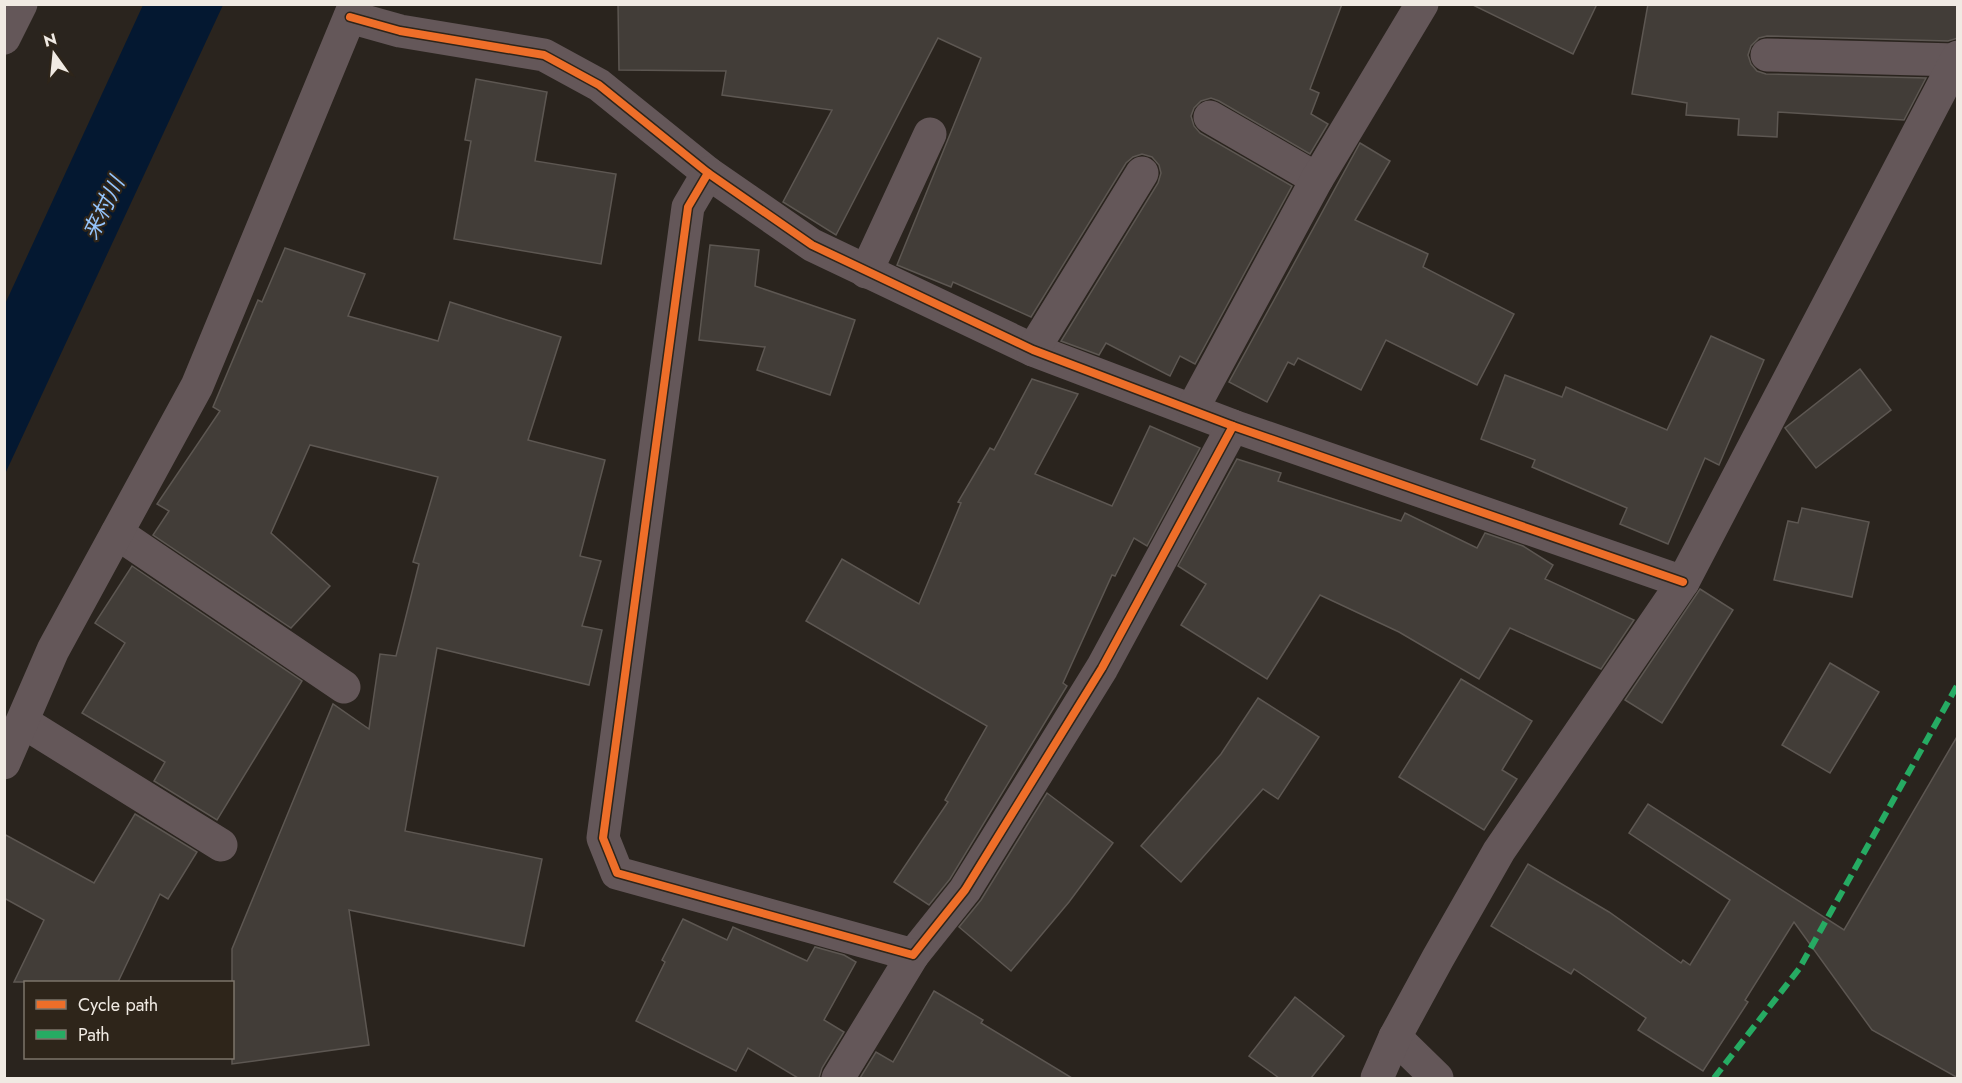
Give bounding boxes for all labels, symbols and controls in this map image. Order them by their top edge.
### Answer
north arrow [24,24,84,84]
text: N [41,27,59,53]
water label: 来村川 [74,170,133,245]
legend [24,981,234,1059]
text: Cycle path [78,992,158,1018]
text: Path [78,1022,110,1048]

